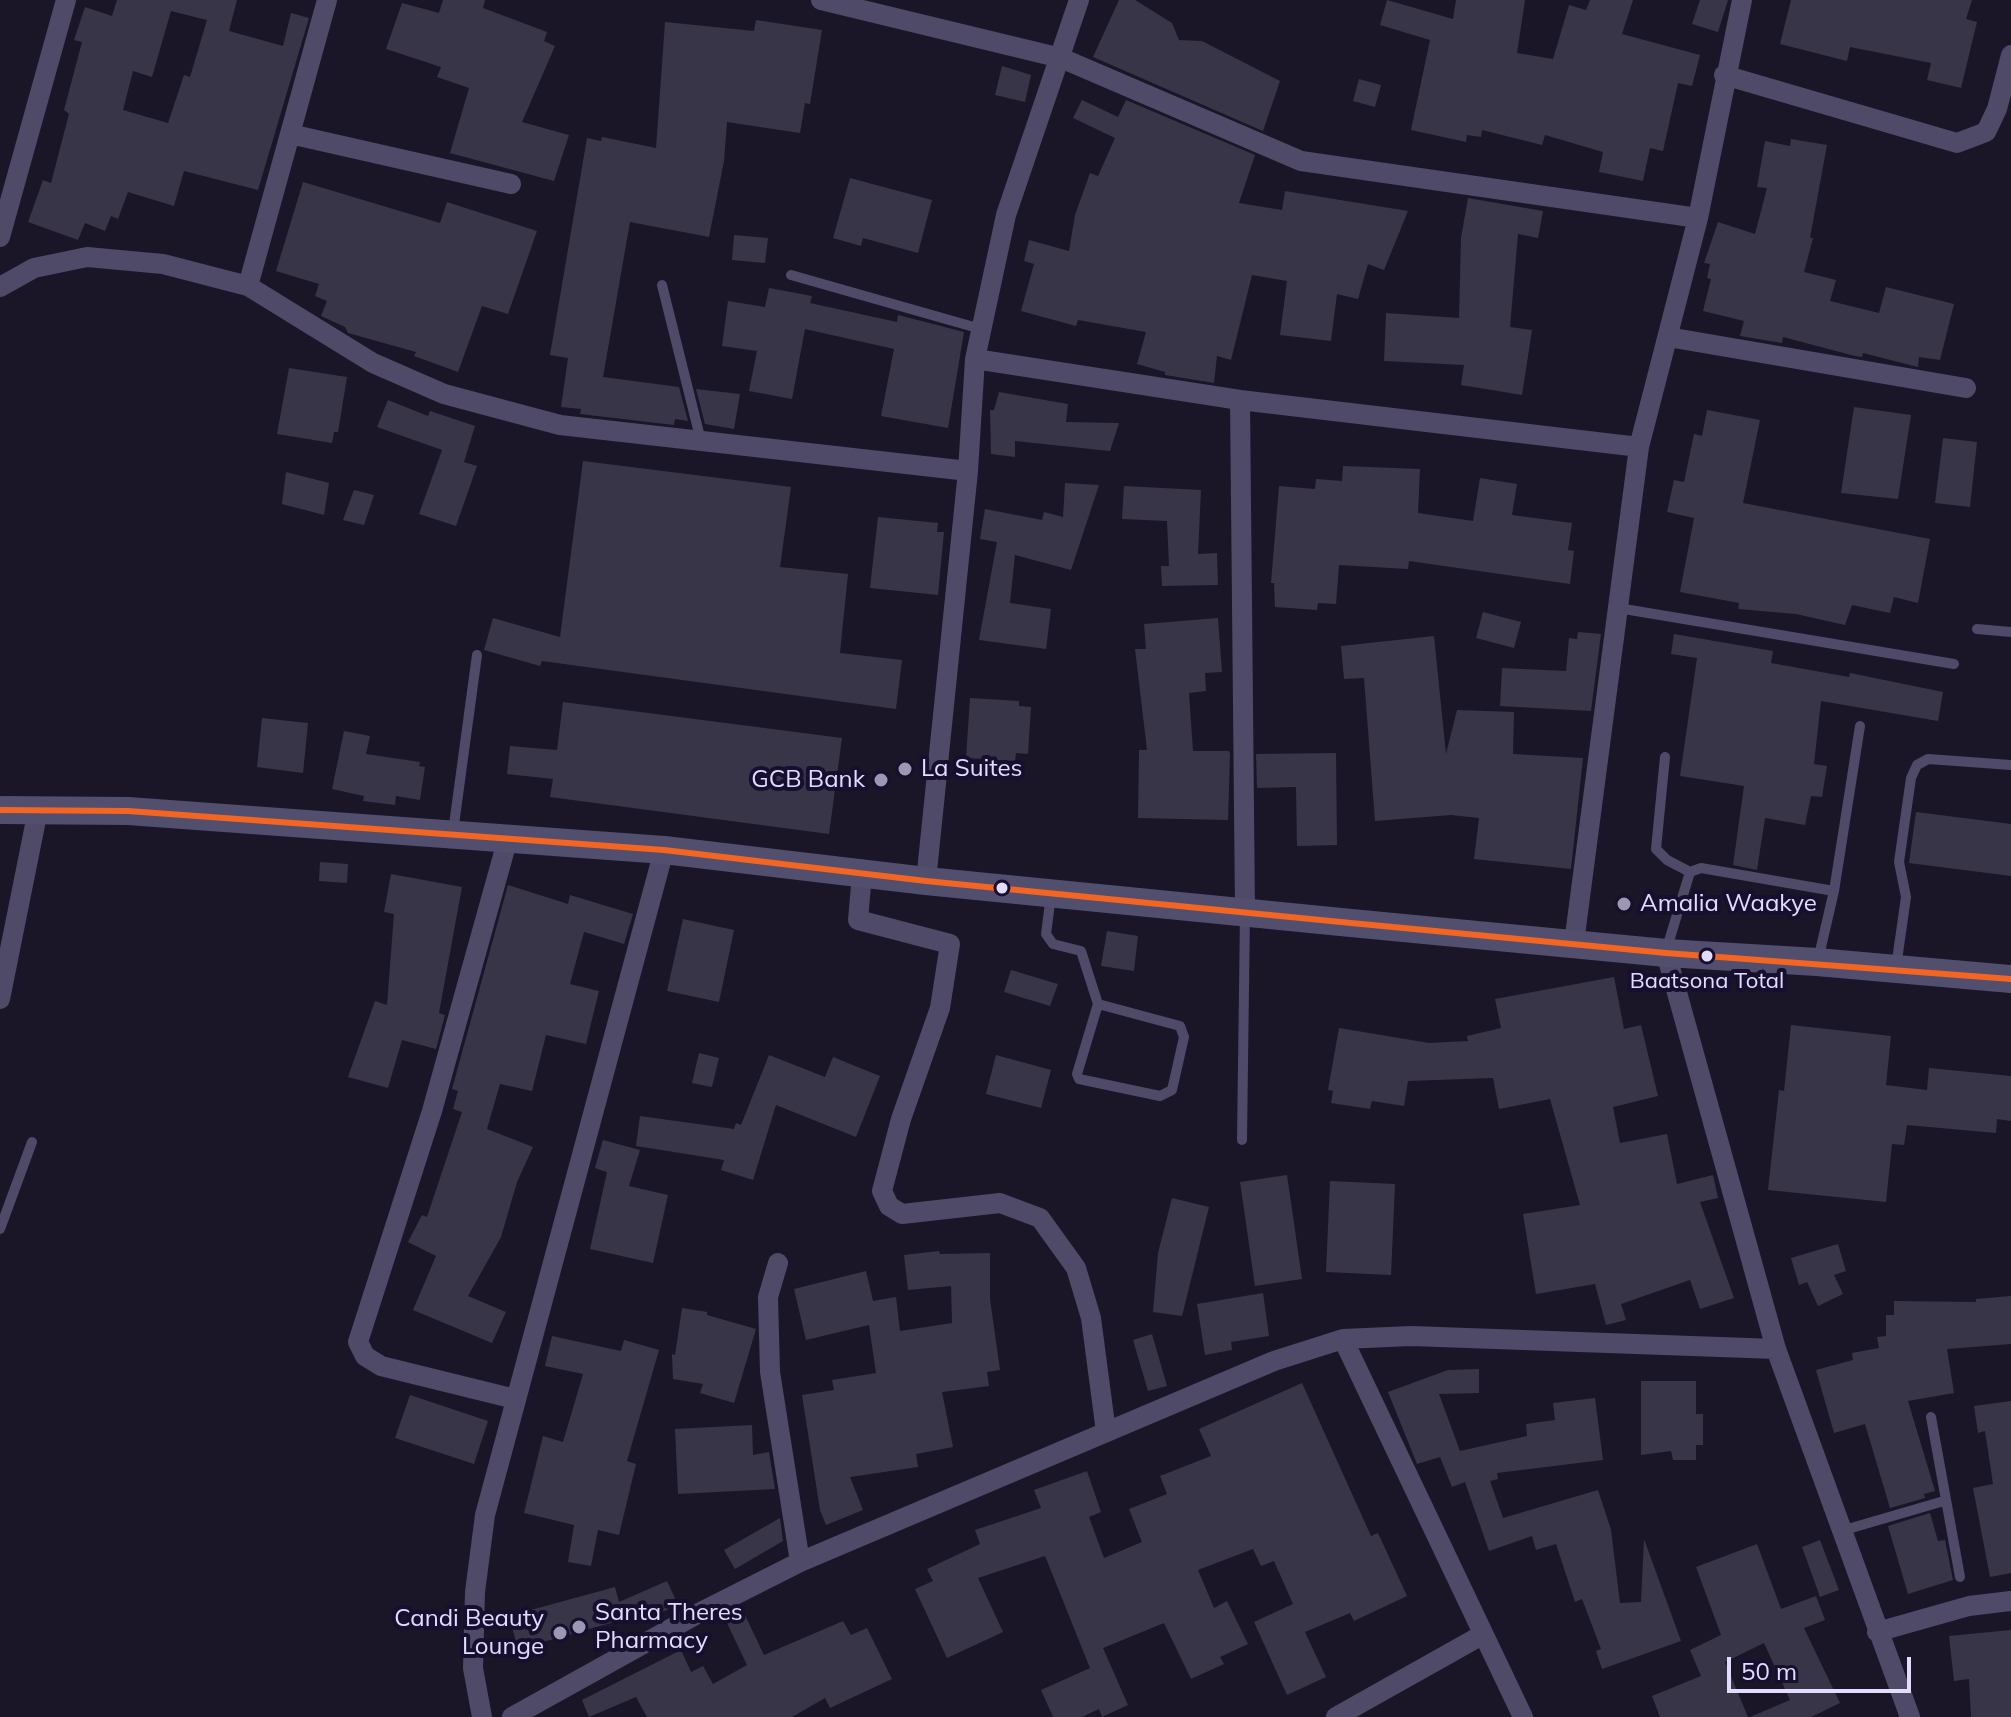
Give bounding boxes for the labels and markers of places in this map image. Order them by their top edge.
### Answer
place label: La Suites [921,755,1022,783]
marker: La Suites [896,760,914,778]
place label: GCB Bank [751,766,865,794]
marker: GCB Bank [872,771,890,789]
unlabelled marker [994,880,1010,896]
place label: Amalia Waakye [1640,890,1817,918]
marker: Amalia Waakye [1615,895,1633,913]
marker: Baatsona Total [1699,948,1715,964]
place label: Baatsona Total [1630,968,1784,994]
place label: Santa Theres Pharmacy [595,1599,743,1655]
place label: Candi Beauty Lounge [394,1605,544,1661]
marker: Santa Theres Pharmacy [570,1618,588,1636]
marker: Candi Beauty Lounge [551,1624,569,1642]

